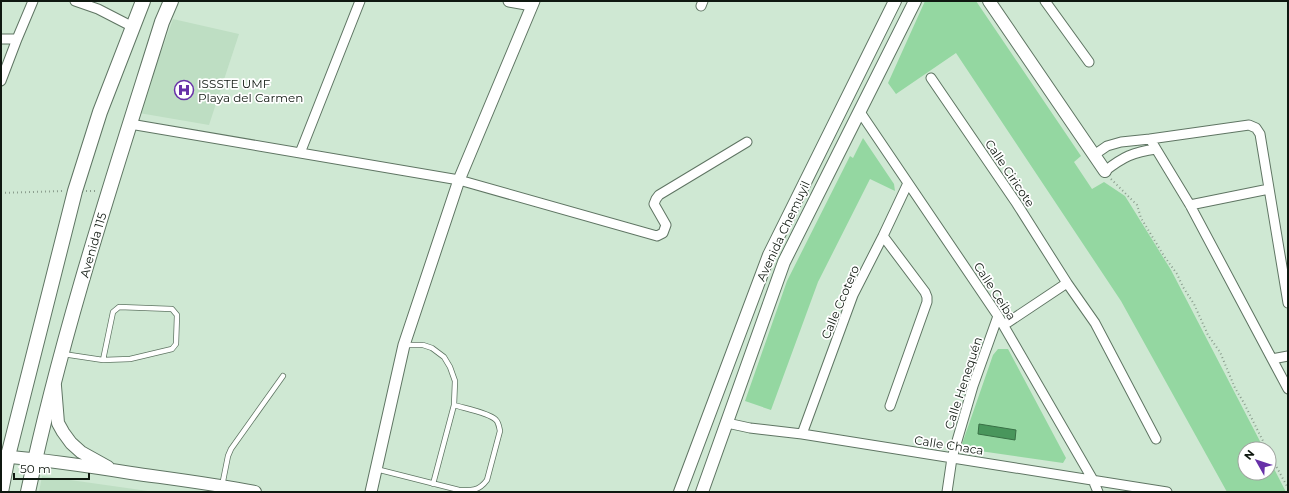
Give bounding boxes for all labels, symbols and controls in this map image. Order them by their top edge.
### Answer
place label: ISSSTE UMF Playa del Carmen [198,76,303,105]
hospital icon: ISSSTE UMF Playa del Carmen [173,79,195,101]
street label: Calle Ciricote [982,136,1038,210]
street label: Avenida Chemuyil [753,178,813,284]
street label: Avenida 115 [77,211,110,279]
street label: Calle Ceiba [971,259,1019,323]
street label: Calle Ccotero [818,263,862,341]
street label: Calle Henequén [941,335,985,431]
street label: Calle Chaca [913,432,985,458]
north arrow [1237,441,1277,481]
text: N [1241,447,1257,463]
scale bar [14,455,89,481]
text: 50 m [20,461,51,476]

